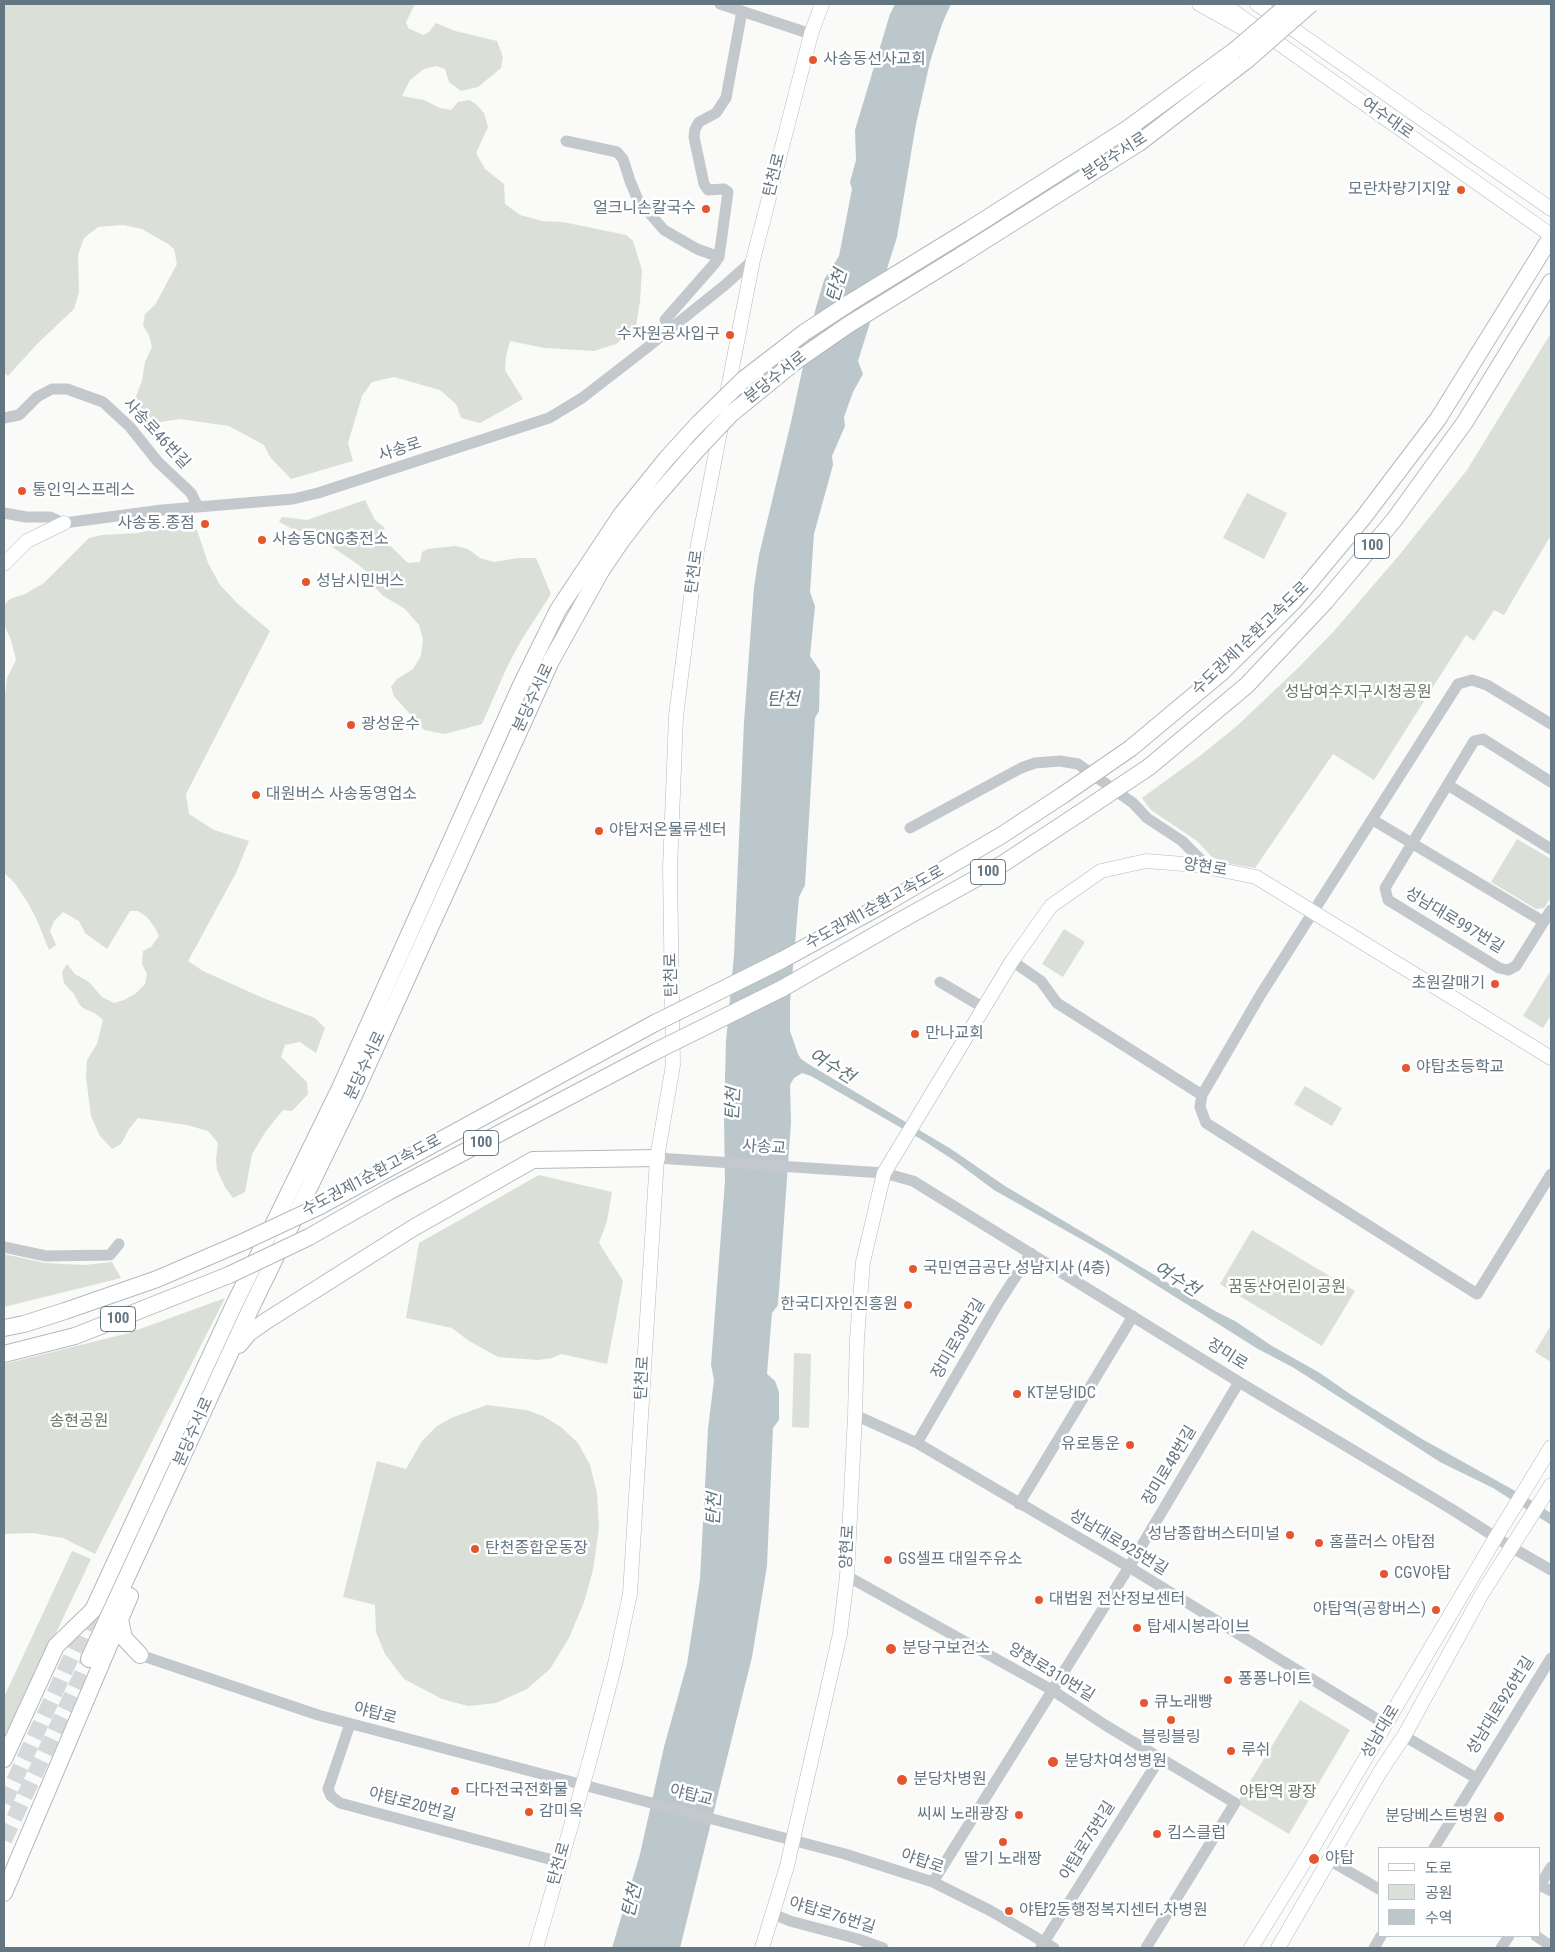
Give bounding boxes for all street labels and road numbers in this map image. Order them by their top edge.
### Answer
street label: 여수대로 [1357,94,1417,144]
street label: 분당수서로 [1079,129,1151,185]
street label: 탄천로 [760,151,790,199]
street label: 분당수서로 [741,348,811,408]
street label: 사송로46번길 [118,395,194,473]
street label: 사송로 [376,434,424,466]
road number: 100 [1354,534,1390,558]
street label: 탄천로 [682,549,708,595]
street label: 수도권제1순환고속도로 [1189,578,1313,700]
street label: 분당수서로 [510,661,558,735]
street label: 양현로 [1182,855,1228,881]
road number: 100 [970,860,1006,884]
street label: 수도권제1순환고속도로 [803,862,947,954]
street label: 성남대로997번길 [1401,884,1507,958]
street label: 탄천로 [662,953,682,997]
street label: 분당수서로 [342,1029,390,1103]
road number: 100 [464,1130,498,1156]
street label: 수도권제1순환고속도로 [299,1131,445,1221]
street label: 사송교 [741,1137,787,1159]
street label: 장미로30번길 [928,1295,990,1383]
road number: 100 [100,1306,136,1332]
street label: 장미로 [1203,1335,1251,1375]
street label: 탄천로 [632,1355,654,1401]
street label: 분당수서로 [170,1394,218,1470]
street label: 장미로48번길 [1139,1423,1201,1509]
street label: 성남대로925번길 [1065,1506,1171,1580]
street label: 양현로 [837,1524,859,1570]
street label: 양현로310번길 [1004,1640,1098,1706]
street label: 성남대로926번길 [1463,1653,1539,1759]
street label: 야탑로 [351,1699,399,1729]
street label: 성남대로 [1358,1702,1404,1762]
street label: 야탑교 [667,1781,715,1811]
street label: 야탑로20번길 [366,1784,458,1826]
street label: 야탑로75번길 [1056,1798,1120,1884]
street label: 탄천로 [545,1840,575,1888]
street label: 야탑로 [898,1846,946,1878]
street label: 야탑로76번길 [786,1894,878,1938]

